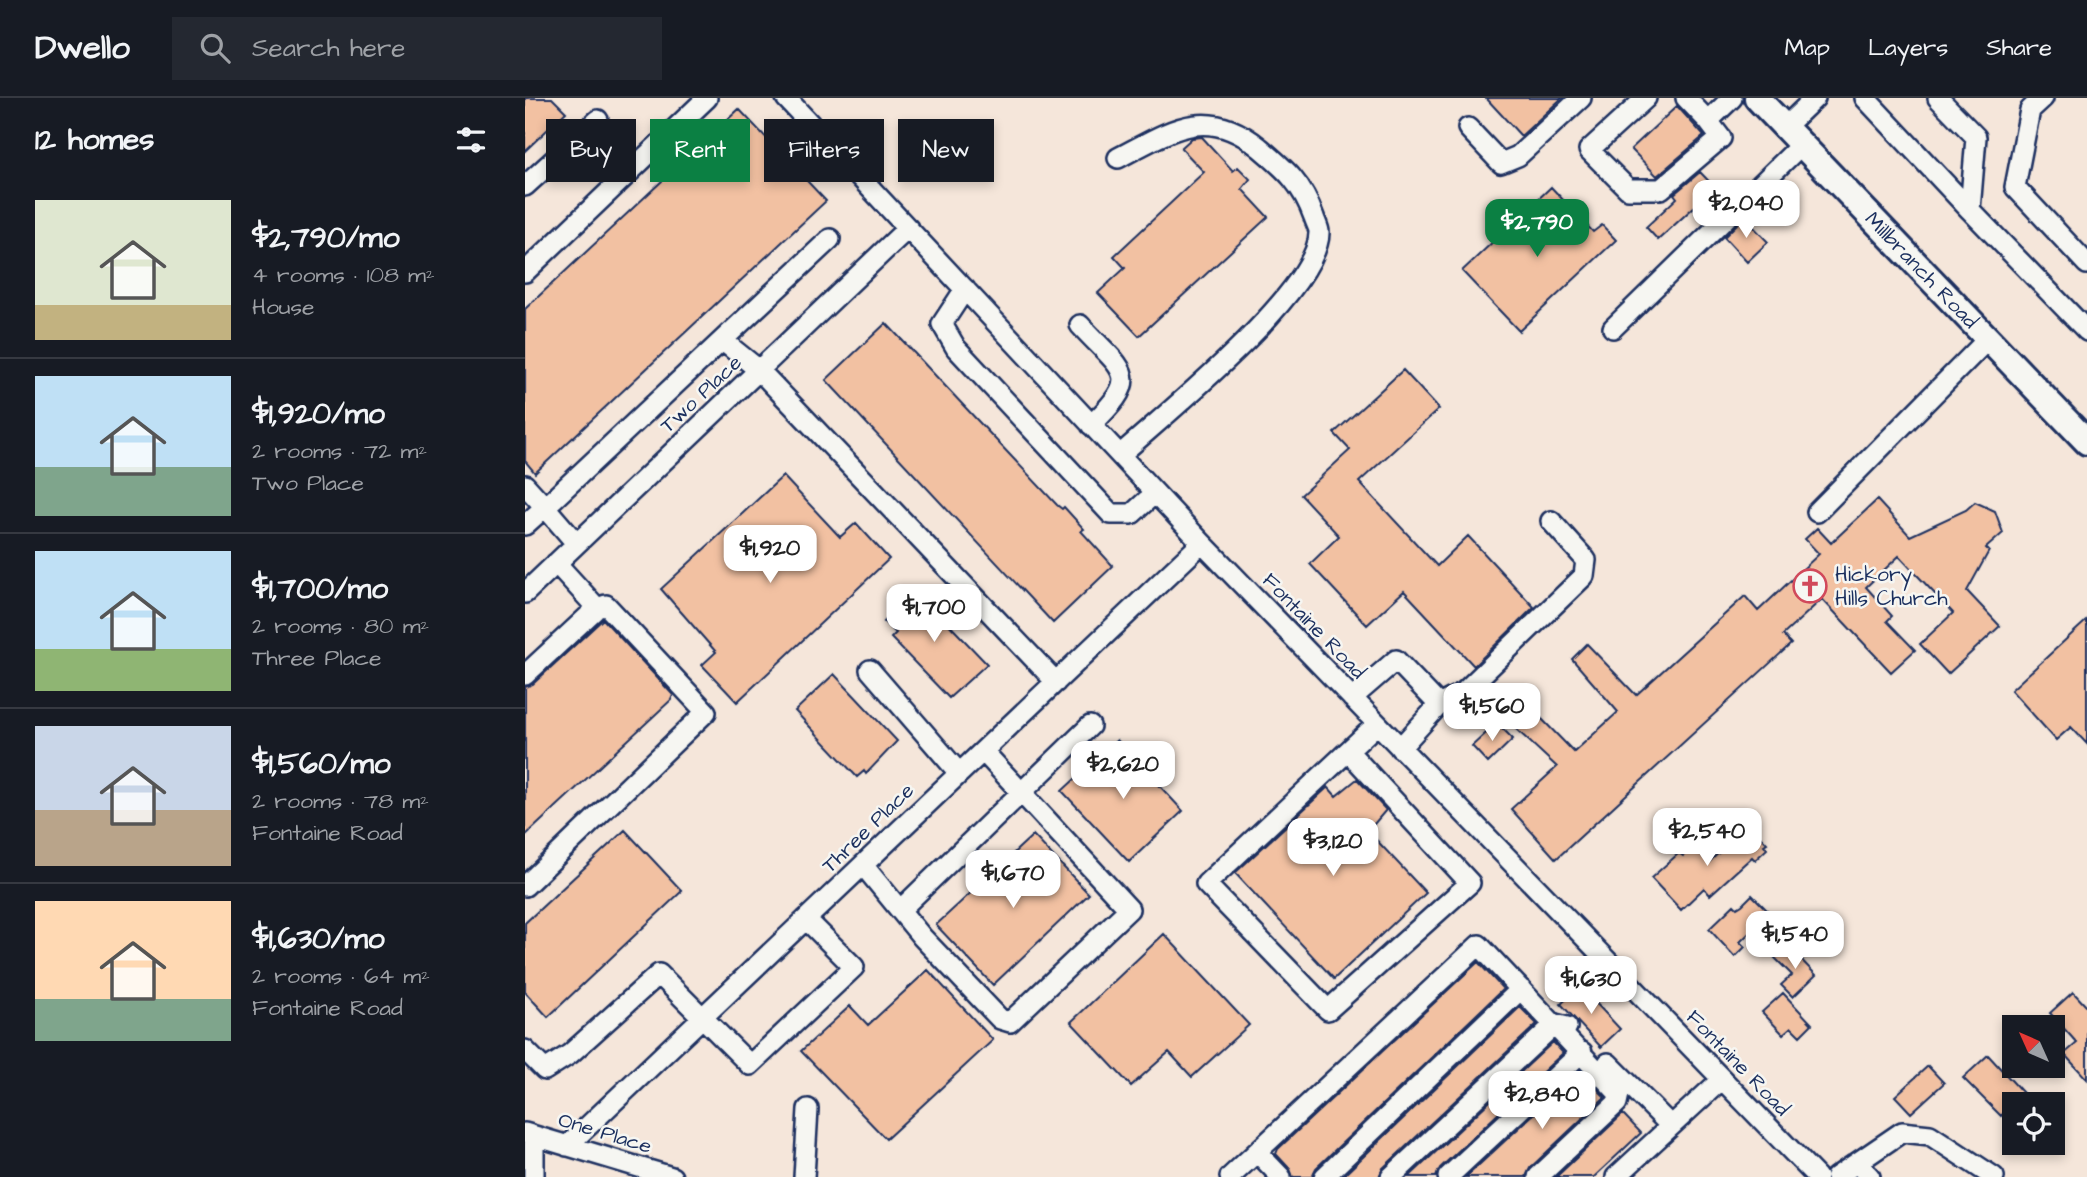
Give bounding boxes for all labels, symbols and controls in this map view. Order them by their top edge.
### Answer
search box [172,17,662,80]
text: Dwello [35,25,130,71]
icon: search [196,29,234,67]
text: Search here [252,30,405,66]
text: Map [1785,31,1830,65]
text: Layers [1868,31,1948,65]
text: Share [1986,31,2052,65]
text: 12 homes [35,119,154,161]
chip: Buy [546,119,636,182]
chip: Rent [650,119,750,182]
chip: Filters [764,119,884,182]
chip: New [898,119,994,182]
icon: filters [452,121,490,159]
pin: $2,040 [1689,180,1803,240]
text: $2,040 [1709,187,1783,219]
pin: $2,790 [1480,200,1594,259]
street label: Millbranch Road [1859,205,1985,335]
text: $2,790 [1501,206,1573,238]
text: $2,790/mo [252,217,400,259]
icon: home [91,228,175,312]
text: 4 rooms · 108 m² [252,259,435,291]
text: House [252,291,315,323]
street label: Two Place [654,349,748,439]
text: $1,920/mo [252,393,385,435]
icon: home [91,404,175,488]
text: 2 rooms · 72 m² [252,435,427,467]
text: Two Place [252,467,364,499]
pin: $1,920 [713,526,827,585]
text: $1,920 [740,532,800,564]
place label: Hickory Hills Church [1835,560,1948,613]
street label: Fontaine Road [1256,566,1372,686]
church icon: Hickory Hills Church [1791,567,1829,605]
text: $1,700/mo [252,568,388,610]
icon: home [91,579,175,663]
pin: $1,700 [877,584,991,644]
text: $1,700 [902,591,966,623]
text: 2 rooms · 80 m² [252,610,429,642]
text: Three Place [252,642,382,674]
pin: $1,560 [1435,684,1549,743]
text: $1,560 [1459,690,1525,722]
pin: $2,620 [1066,742,1180,801]
text: $1,560/mo [252,743,391,785]
text: $2,620 [1087,748,1159,780]
icon: home [91,754,175,838]
street label: Three Place [815,777,921,879]
text: 2 rooms · 78 m² [252,785,429,817]
pin: $2,540 [1650,808,1764,868]
text: $2,540 [1669,815,1745,847]
text: Fontaine Road [252,817,403,849]
pin: $3,120 [1276,818,1390,878]
text: $3,120 [1303,825,1363,857]
pin: $1,670 [956,850,1070,910]
text: $1,670 [982,857,1044,889]
pin: $1,540 [1738,912,1852,971]
text: $1,630/mo [252,918,385,960]
text: $1,540 [1762,918,1828,950]
icon: home [91,929,175,1013]
pin: $1,630 [1534,956,1648,1016]
text: 2 rooms · 64 m² [252,960,430,992]
text: $1,630 [1561,963,1621,995]
text: Fontaine Road [252,992,403,1024]
street label: Fontaine Road [1680,1003,1796,1123]
north arrow [2002,1015,2065,1078]
map controls [2002,1015,2065,1155]
pin: $2,840 [1485,1072,1599,1131]
text: $2,840 [1504,1078,1580,1110]
button: locate [2002,1092,2065,1155]
street label: One Place [555,1105,655,1161]

